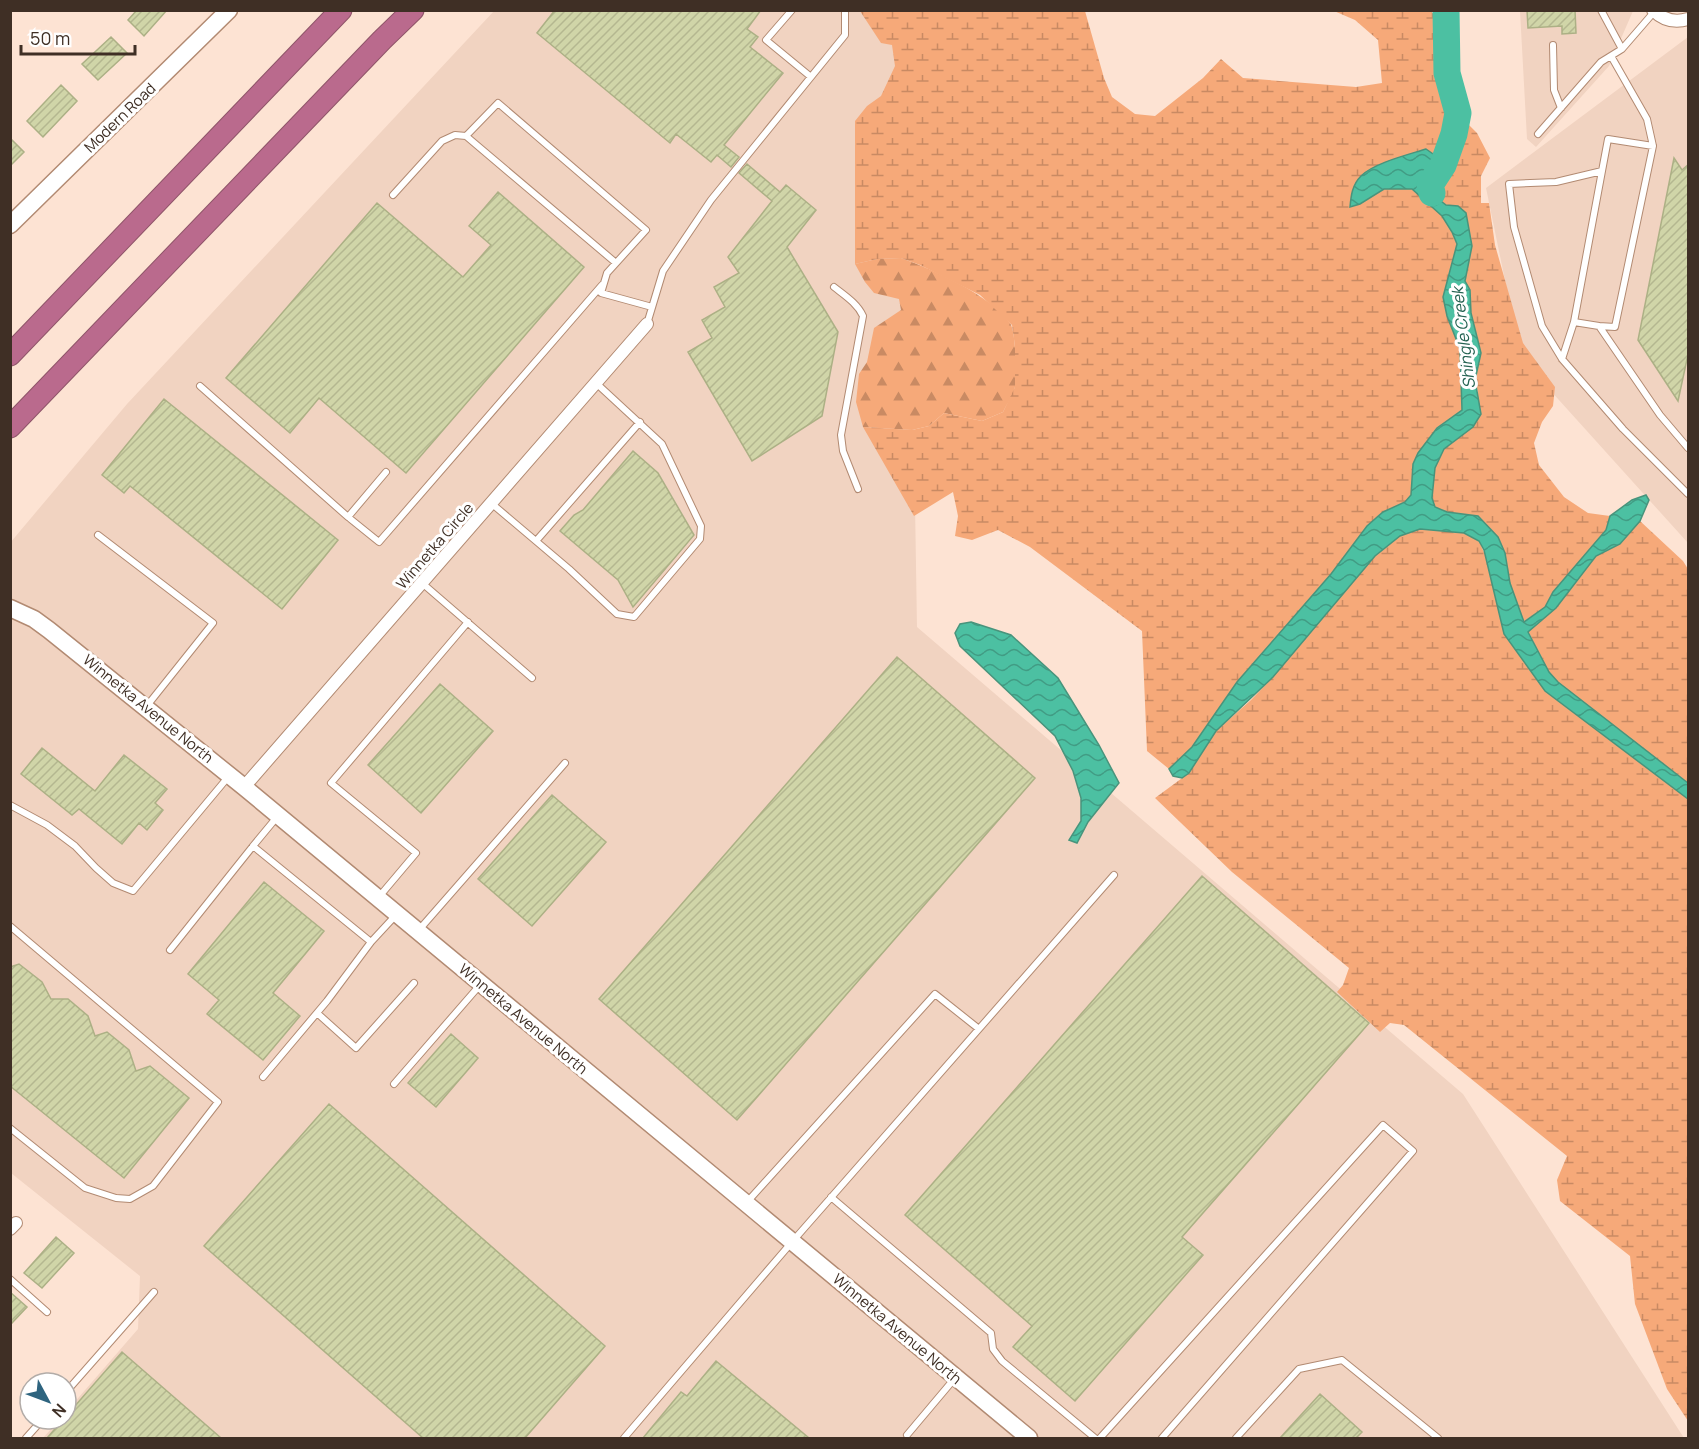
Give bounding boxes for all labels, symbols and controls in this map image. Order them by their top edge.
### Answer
scale bar [21,18,135,56]
text: 50 m [30,26,70,50]
street label: Modern Road [79,78,160,157]
water label: Shingle Creek [1446,284,1480,390]
street label: Winnetka Circle [391,498,478,593]
street label: Winnetka Avenue North [79,649,218,768]
street label: Winnetka Avenue North [454,958,592,1079]
street label: Winnetka Avenue North [828,1268,966,1389]
north arrow [18,1371,78,1431]
text: N [47,1399,71,1422]

